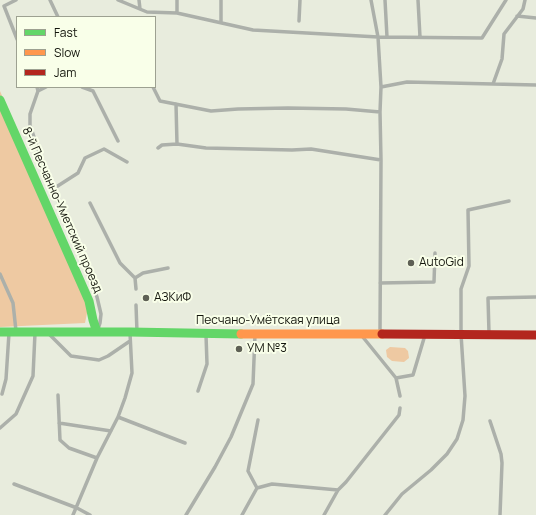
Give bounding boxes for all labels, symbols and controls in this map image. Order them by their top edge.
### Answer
legend [16,16,156,88]
text: Fast [54,24,78,41]
text: Slow [54,44,80,61]
text: Jam [54,64,76,81]
street label: 8-й Песчанно-Уметский проезд [19,125,105,295]
place label: AutoGid [419,256,464,270]
marker: AutoGid [406,258,416,268]
place label: АЗКиФ [154,291,191,305]
marker: АЗКиФ [141,293,151,303]
street label: Песчано-Умётская улица [196,314,340,328]
place label: УМ №3 [247,342,287,356]
marker: УМ №3 [234,344,244,354]

